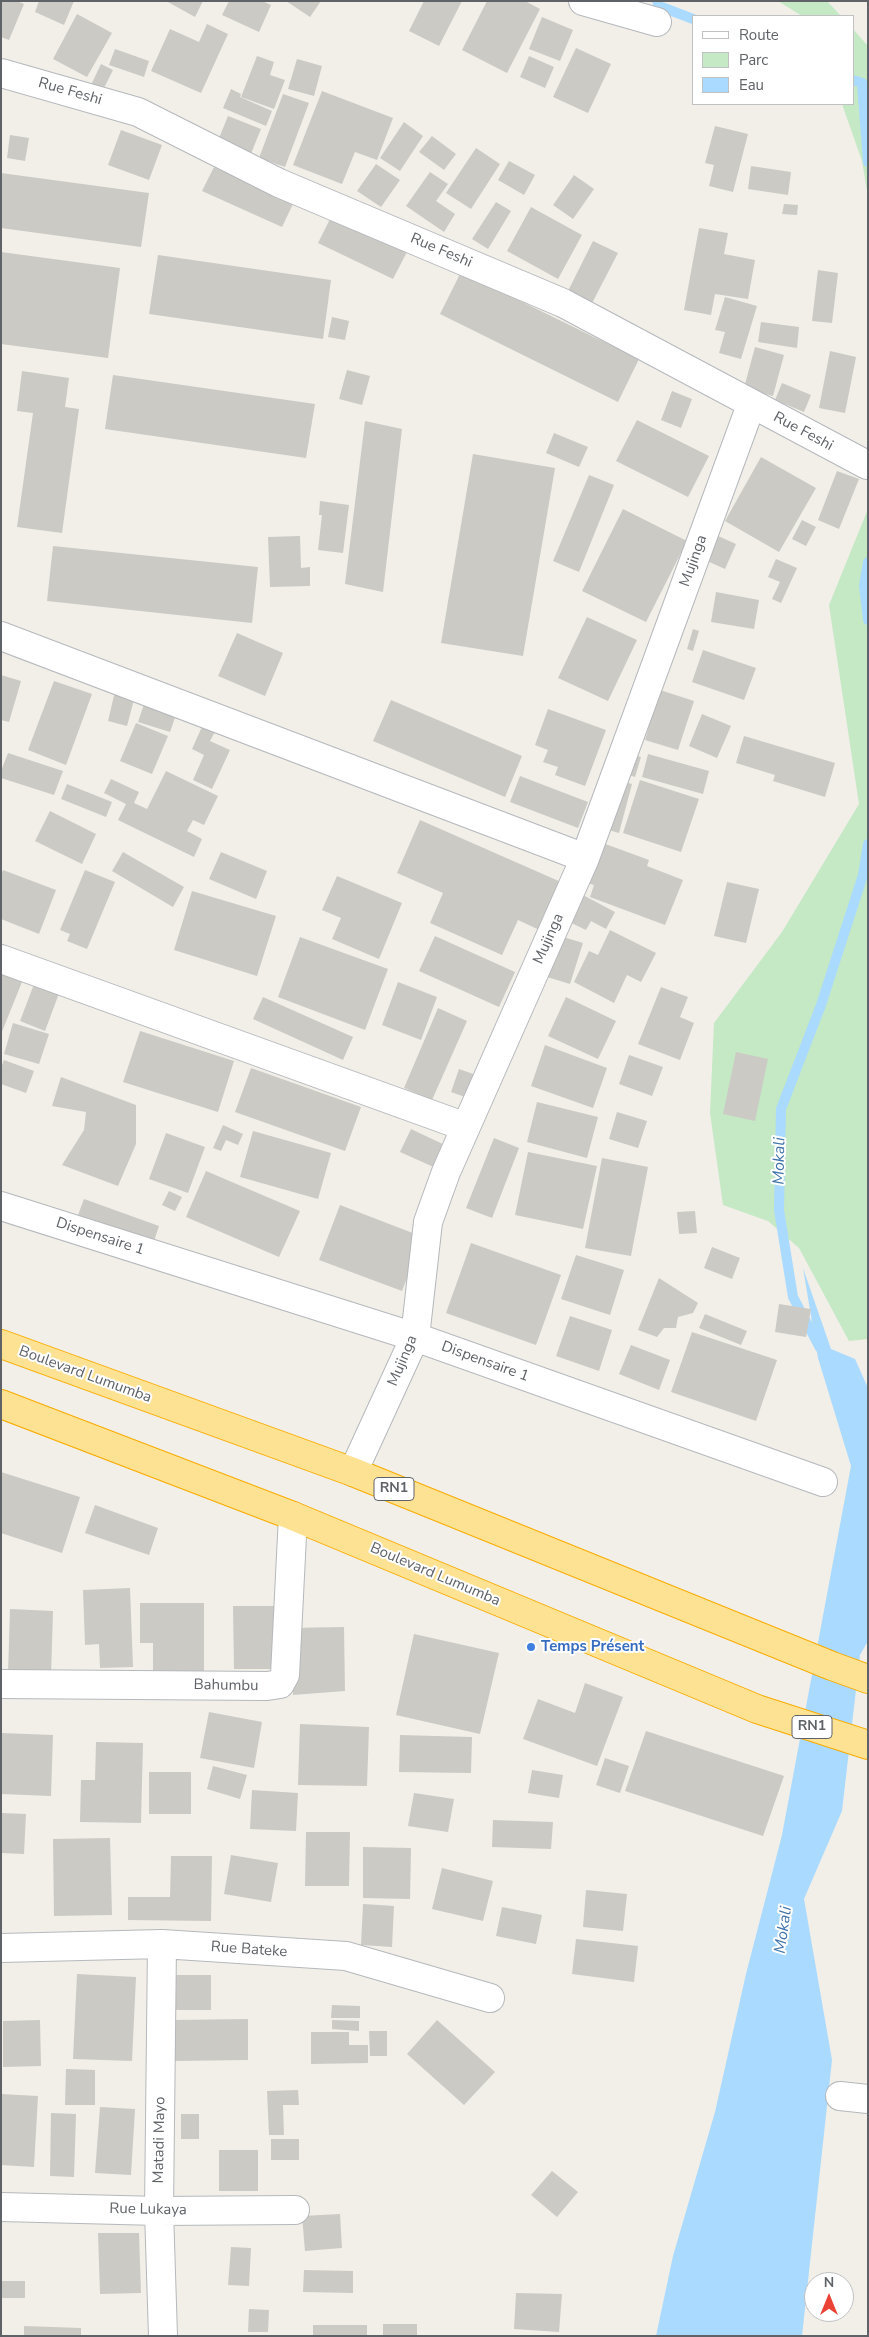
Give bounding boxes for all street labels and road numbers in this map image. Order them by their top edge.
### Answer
street label: Rue Feshi [36,74,104,110]
street label: Rue Feshi [407,230,475,272]
street label: Rue Feshi [770,409,836,455]
street label: Mujinga [676,533,712,589]
street label: Mujinga [530,911,568,967]
street label: Dispensaire 1 [54,1214,146,1260]
street label: Mujinga [384,1333,422,1389]
street label: Dispensaire 1 [439,1338,531,1386]
street label: Boulevard Lumumba [16,1343,154,1407]
road number: RN1 [374,1478,414,1500]
street label: Boulevard Lumumba [367,1539,503,1611]
street label: Bahumbu [193,1676,259,1696]
road number: RN1 [792,1715,832,1738]
street label: Rue Bateke [210,1938,288,1962]
street label: Matadi Mayo [150,2097,170,2183]
street label: Rue Lukaya [109,2200,187,2220]

